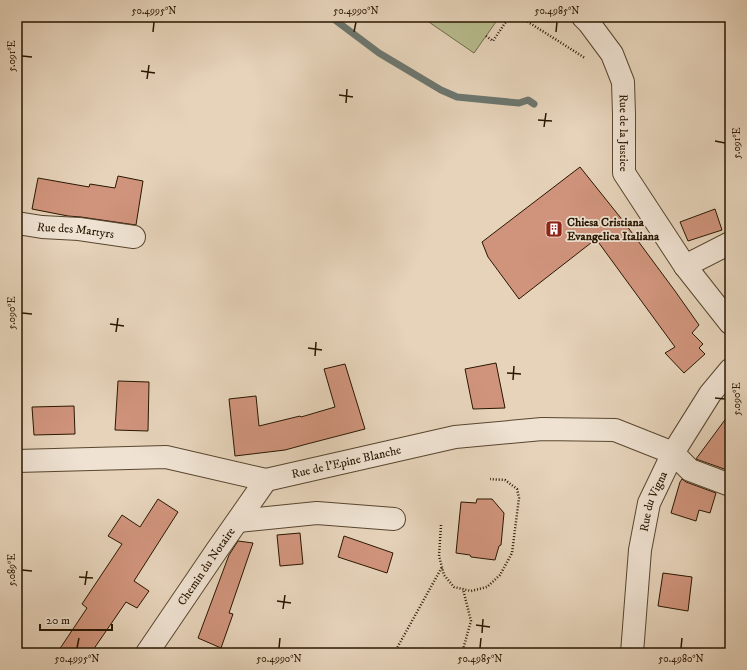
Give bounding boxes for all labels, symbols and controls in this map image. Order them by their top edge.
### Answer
text: 50.4995°N [132,5,176,17]
text: 50.4990°N [333,5,379,17]
text: 50.4985°N [535,5,579,17]
text: 5.091°E [6,40,18,72]
street label: Rue de la Justice [616,94,632,172]
text: 5.091°E [731,127,743,159]
place label: Chiesa Cristiana Evangelica Italiana [567,215,660,244]
street label: Rue des Martyrs [36,219,115,242]
building icon: Chiesa Cristiana Evangelica Italiana [544,219,564,239]
text: 5.090°E [6,296,18,330]
text: 5.090°E [731,382,743,416]
street label: Rue de l'Epine Blanche [290,442,403,481]
street label: Rue du Vigna [636,468,671,533]
street label: Chemin du Notaire [174,524,238,608]
text: 5.089°E [6,554,18,586]
scale bar [40,606,112,632]
text: 20 m [46,613,70,628]
text: 50.4995°N [55,653,99,665]
text: 50.4990°N [256,653,302,665]
text: 50.4985°N [458,653,502,665]
text: 50.4980°N [658,653,704,665]

